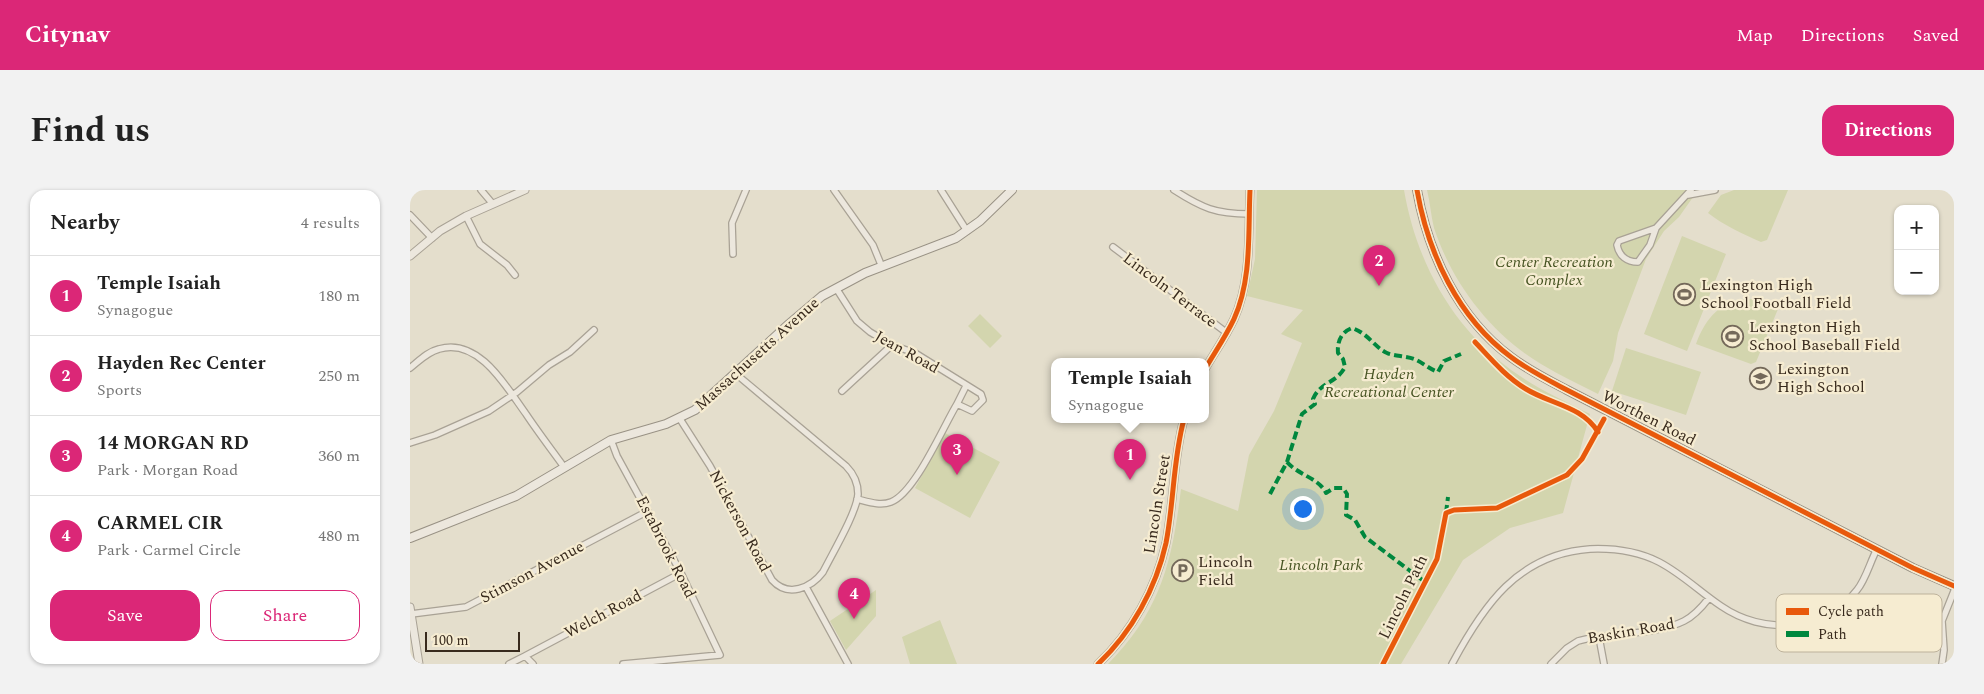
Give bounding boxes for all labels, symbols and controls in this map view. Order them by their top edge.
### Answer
text: Citynav [25,17,110,53]
text: Map [1737,22,1773,49]
text: Directions [1801,22,1885,49]
text: Saved [1913,22,1959,49]
text: Find us [30,104,150,157]
button: Directions [1822,105,1954,156]
map controls [1894,205,1939,295]
button: + [1894,205,1939,250]
text: Nearby [50,207,120,239]
text: 4 results [301,211,360,235]
pin: 2 [1363,245,1395,286]
street label: Lincoln Terrace [1118,247,1222,333]
park label: Center Recreation Complex [1495,250,1614,292]
button: − [1894,250,1939,295]
text: Temple Isaiah [97,269,221,298]
place label: Lexington High School Football Field [1701,273,1852,315]
sports icon: Lexington High School Football Field [1673,282,1697,306]
text: 1 [62,284,70,308]
text: 180 m [318,284,360,308]
street label: Massachusetts Avenue [689,291,825,417]
text: Synagogue [97,298,173,322]
place label: Lexington High School Baseball Field [1749,315,1900,357]
street label: Jean Road [870,324,944,380]
sports icon: Lexington High School Baseball Field [1721,324,1745,348]
text: Hayden Rec Center [97,349,265,378]
place label: Lexington High School [1777,357,1865,399]
popup [1051,358,1209,423]
park label: Hayden Recreational Center [1324,362,1455,404]
text: 2 [62,364,70,388]
text: 250 m [318,364,360,388]
text: Temple Isaiah [1068,364,1192,393]
school or university icon: Lexington High School [1749,366,1773,390]
text: Sports [97,378,142,402]
street label: Worthen Road [1598,384,1700,452]
text: Synagogue [1068,393,1144,417]
text: 14 MORGAN RD [97,429,249,458]
pin: 3 [941,434,973,475]
pin: 1 [1114,439,1146,480]
text: 3 [62,444,70,468]
text: 360 m [318,444,360,468]
street label: Lincoln Street [1137,452,1177,556]
text: Park · Morgan Road [97,458,238,482]
street label: Nickerson Road [703,465,777,577]
street label: Estabrook Road [630,492,702,603]
your location [1290,496,1316,522]
text: CARMEL CIR [97,509,223,538]
text: 4 [62,524,70,548]
text: 480 m [318,524,360,548]
street label: Stimson Avenue [476,534,588,610]
text: Park · Carmel Circle [97,538,241,562]
place label: Lincoln Field [1198,550,1253,592]
street label: Lincoln Path [1372,551,1434,643]
park label: Lincoln Park [1279,553,1364,577]
parking icon: Lincoln Field [1170,559,1194,583]
pin: 4 [838,578,870,619]
street label: Welch Road [560,583,646,645]
button: Save [50,590,200,641]
button: Share [210,590,360,641]
legend [1776,594,1942,652]
text: Cycle path [1818,601,1884,622]
street label: Baskin Road [1585,612,1677,650]
text: Path [1818,624,1847,645]
scale bar [425,629,520,652]
text: 100 m [432,630,469,651]

